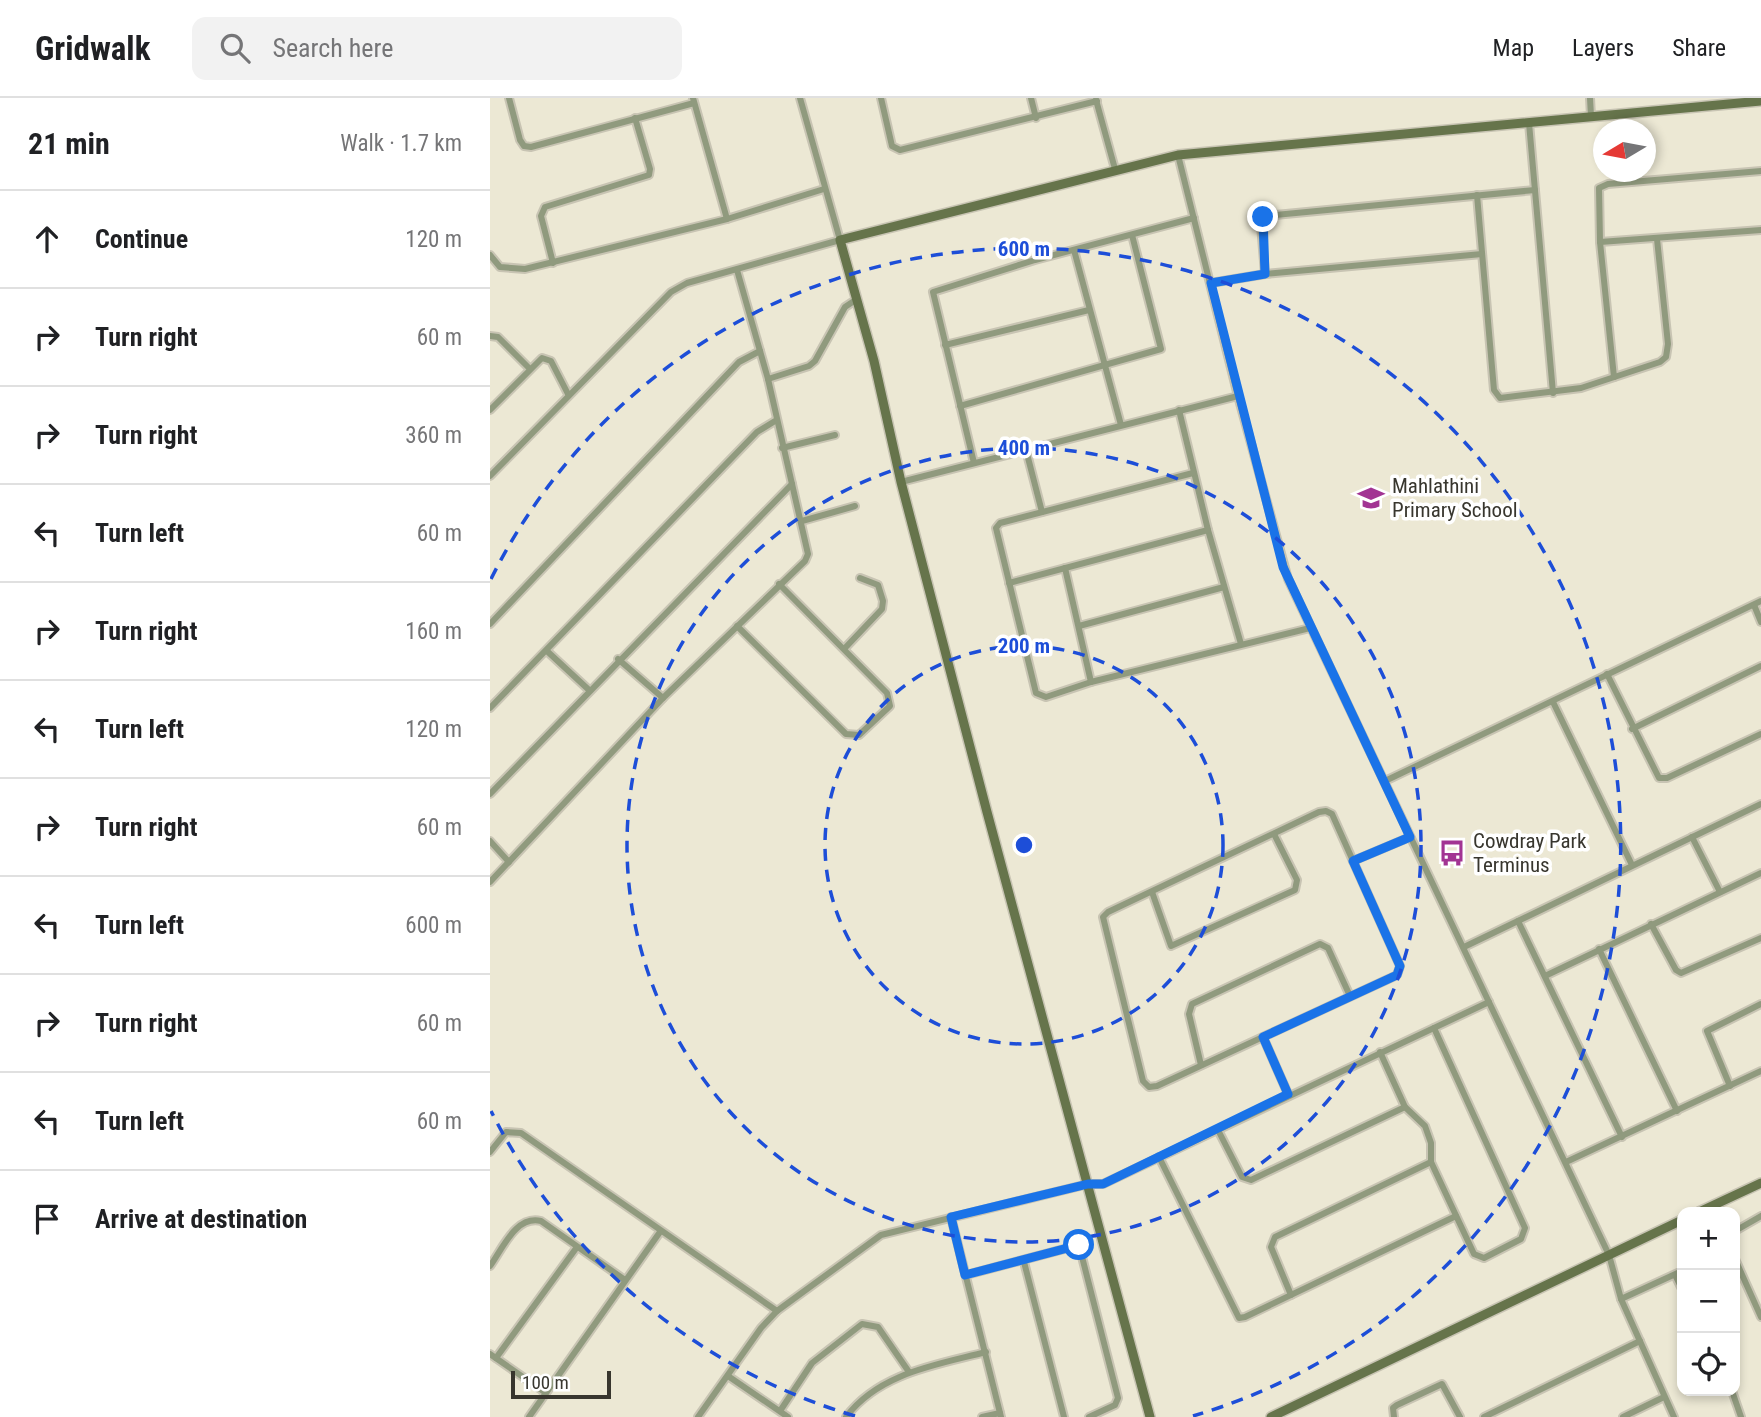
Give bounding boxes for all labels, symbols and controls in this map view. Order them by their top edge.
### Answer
search box [192,17,682,80]
text: Gridwalk [35,29,150,68]
icon: search [216,29,254,67]
text: Search here [272,33,393,63]
text: Map [1493,34,1534,62]
text: Layers [1572,34,1634,62]
text: Share [1672,34,1726,62]
north arrow [1593,119,1656,182]
text: 21 min [28,126,110,161]
text: Walk · 1.7 km [340,130,462,157]
route end [1247,201,1278,232]
icon: ahead [28,220,66,258]
text: Continue [95,224,188,254]
text: 120 m [405,226,462,253]
text: 600 m [998,237,1050,261]
icon: right [28,318,66,356]
text: Turn right [95,322,197,352]
text: 60 m [417,324,462,351]
icon: right [28,416,66,454]
text: Turn right [95,420,197,450]
text: 360 m [405,422,462,449]
text: 400 m [998,436,1050,460]
place label: Mahlathini Primary School [1392,474,1518,522]
school or university icon: Mahlathini Primary School [1356,483,1386,513]
icon: left [28,514,66,552]
text: Turn left [95,518,184,548]
text: 60 m [417,520,462,547]
icon: right [28,612,66,650]
text: Turn right [95,616,197,646]
text: 160 m [405,618,462,645]
text: 200 m [998,634,1050,658]
icon: left [28,710,66,748]
text: Turn left [95,714,184,744]
text: 120 m [405,716,462,743]
icon: right [28,808,66,846]
text: Turn right [95,812,197,842]
text: 60 m [417,814,462,841]
place label: Cowdray Park Terminus [1473,829,1587,877]
centre of rings [1012,833,1036,857]
bus stop icon: Cowdray Park Terminus [1437,838,1467,868]
icon: left [28,906,66,944]
text: Turn left [95,910,184,940]
text: 600 m [405,912,462,939]
icon: right [28,1004,66,1042]
text: Turn right [95,1008,197,1038]
text: 60 m [417,1010,462,1037]
icon: left [28,1102,66,1140]
text: Turn left [95,1106,184,1136]
text: 60 m [417,1108,462,1135]
icon: arrive [28,1200,66,1238]
text: Arrive at destination [95,1204,307,1234]
map controls [1677,1207,1740,1396]
button: + [1677,1207,1740,1270]
route start [1063,1229,1094,1260]
button: − [1677,1270,1740,1333]
button: locate [1677,1333,1740,1396]
scale bar [511,1368,611,1400]
text: 100 m [522,1371,569,1394]

